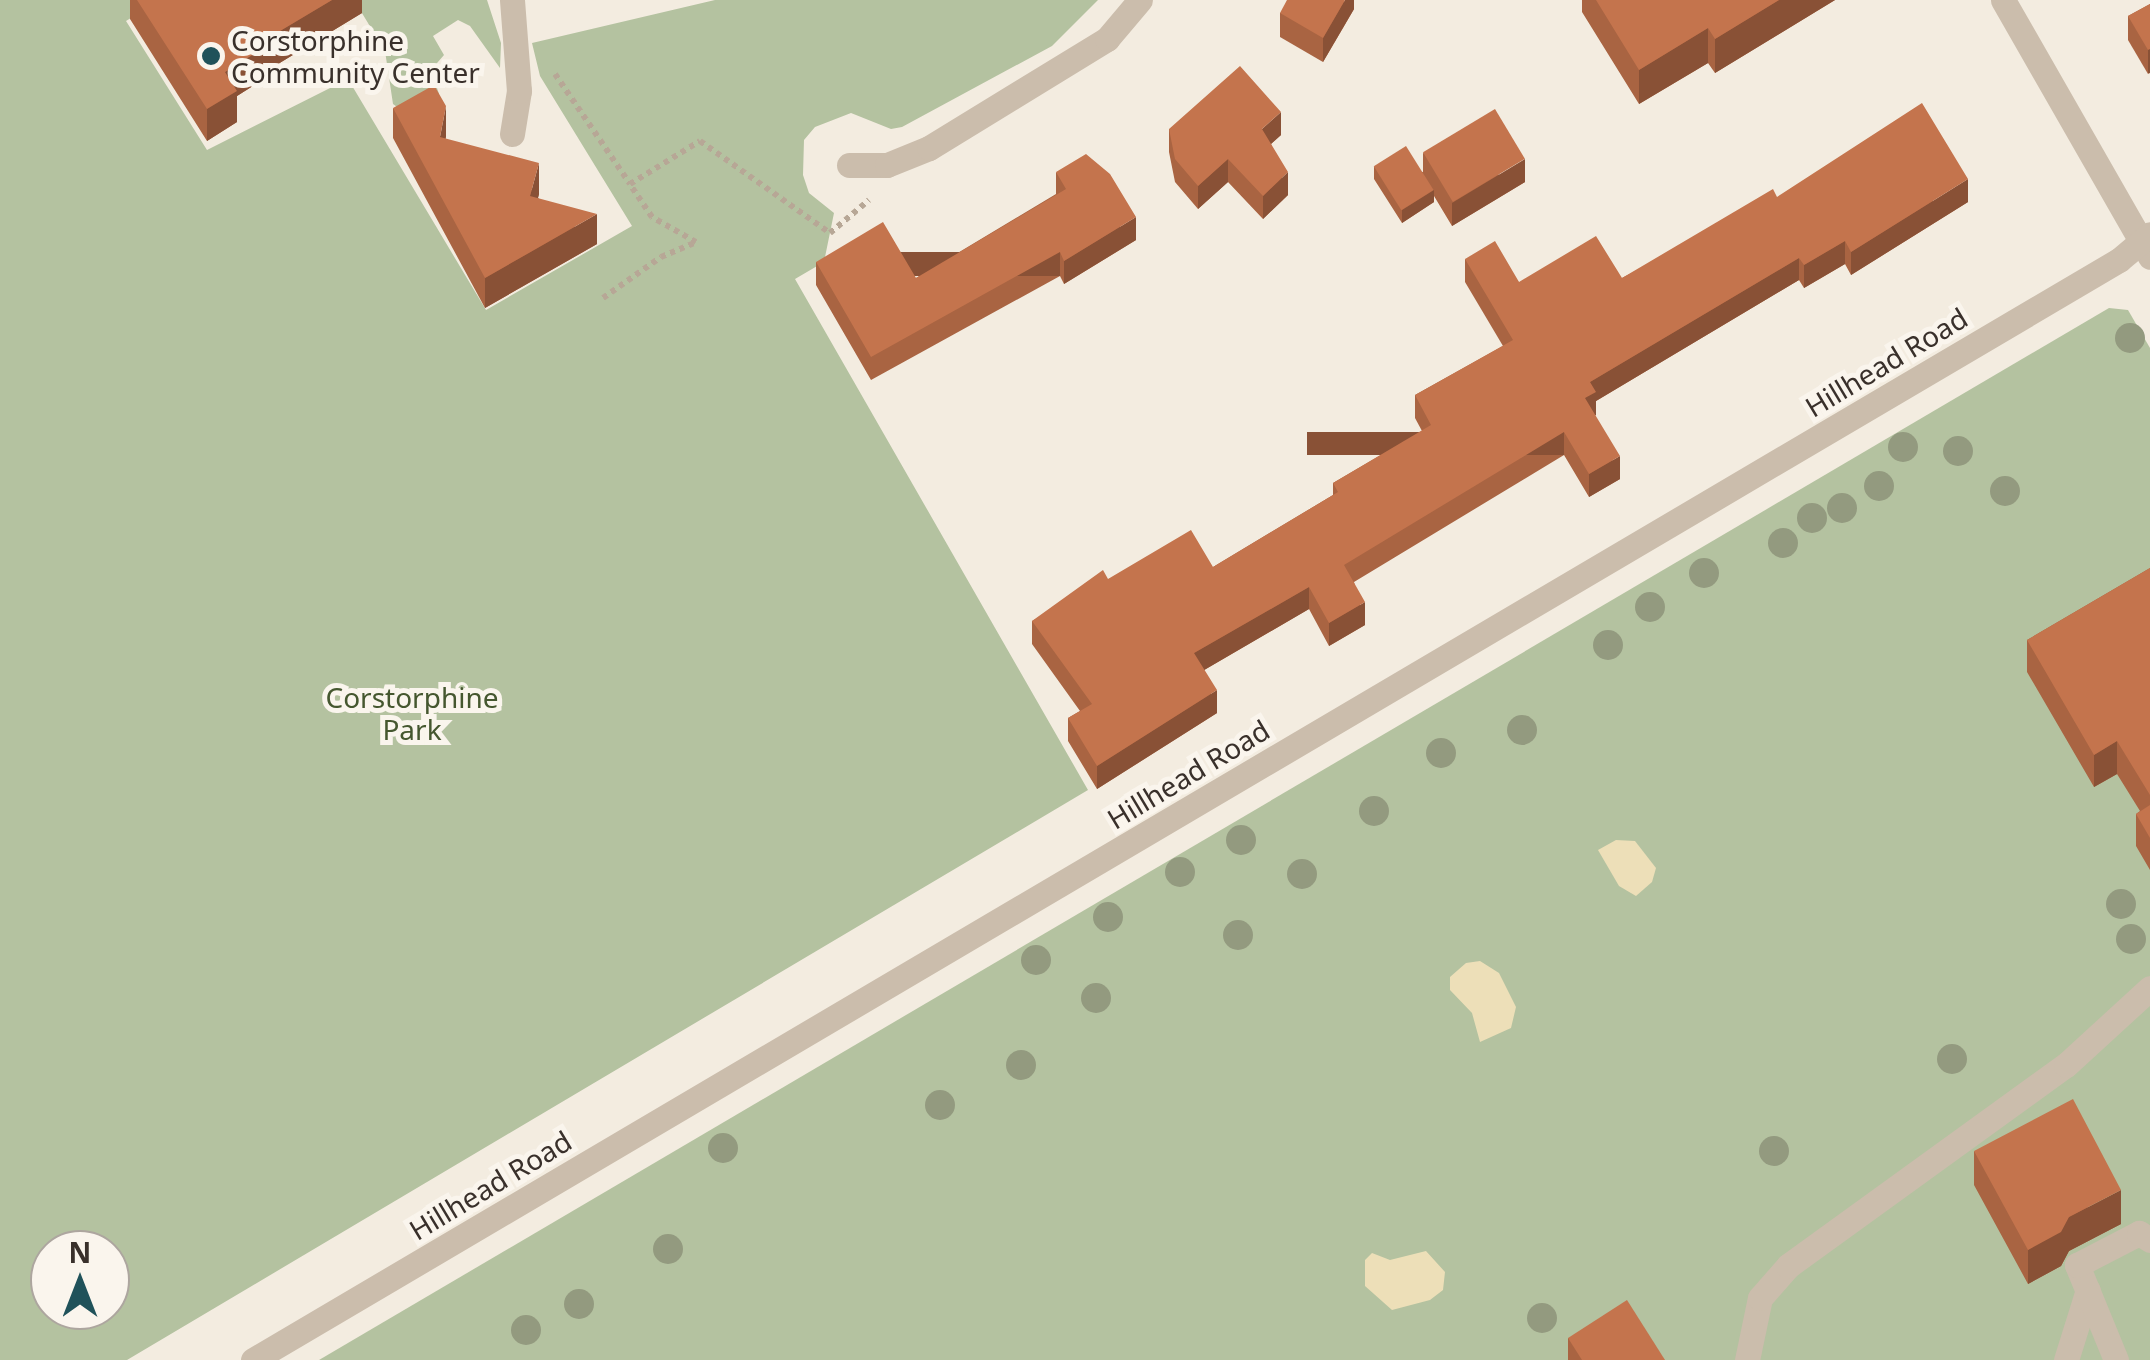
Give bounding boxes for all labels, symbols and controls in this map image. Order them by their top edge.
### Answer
place label: Corstorphine Community Center [231,23,480,89]
marker: Corstorphine Community Center [200,45,222,67]
street label: Hillhead Road [1799,300,1973,424]
park label: Corstorphine Park [325,680,499,746]
street label: Hillhead Road [1101,712,1275,836]
street label: Hillhead Road [403,1123,577,1247]
north arrow [30,1230,130,1330]
text: N [69,1233,91,1271]

